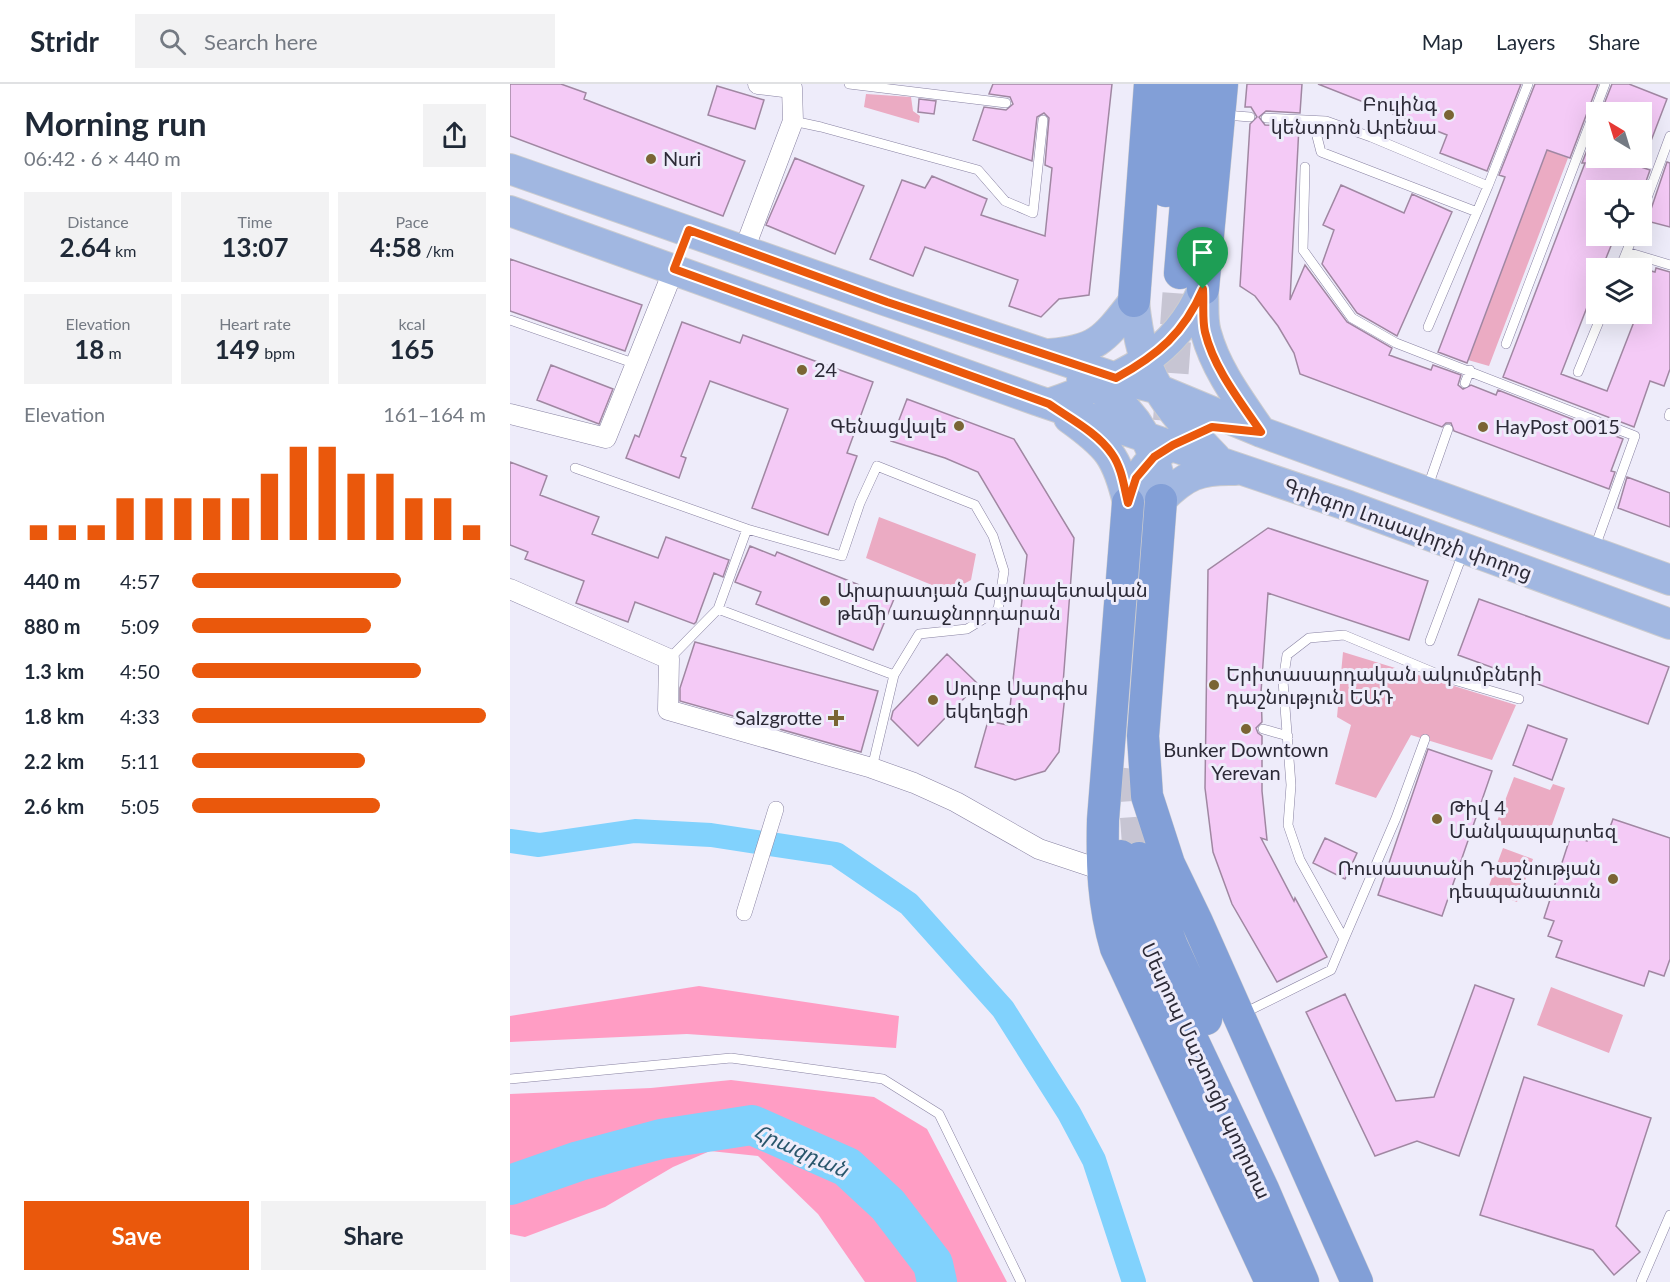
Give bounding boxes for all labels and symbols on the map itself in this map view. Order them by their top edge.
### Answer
place label: Բուլինգ կենտրոն Արենա [1271,91,1437,139]
north arrow [1586,102,1652,168]
marker: Բուլինգ կենտրոն Արենա [1442,108,1456,122]
place label: Nuri [663,146,701,170]
marker: Nuri [644,152,658,166]
pin [1177,227,1228,289]
place label: 24 [814,357,838,381]
marker: 24 [795,363,809,377]
place label: Գենացվալե [830,413,947,438]
place label: HayPost 0015 [1495,414,1620,438]
marker: Գենացվալե [952,419,966,433]
marker: HayPost 0015 [1476,420,1490,434]
street label: Գրիգոր Լուսավորչի փողոց [1280,472,1536,585]
place label: Արարատյան Հայրապետական թեմի առաջնորդարան [837,577,1148,625]
marker: Արարատյան Հայրապետական թեմի առաջնորդարան [818,594,832,608]
place label: Երիտասարդական ակումբների դաշնություն ԵԱԴ [1226,661,1542,709]
place label: Սուրբ Սարգիս եկեղեցի [945,675,1088,723]
marker: Երիտասարդական ակումբների դաշնություն ԵԱԴ [1207,678,1221,692]
marker: Սուրբ Սարգիս եկեղեցի [926,693,940,707]
place label: Salzgrotte [735,705,822,729]
marker: Salzgrotte [827,709,845,727]
marker: Bunker Downtown Yerevan [1239,722,1253,736]
place label: Bunker Downtown Yerevan [1163,737,1329,784]
place label: Թիվ 4 Մանկապարտեզ [1449,795,1617,843]
marker: Թիվ 4 Մանկապարտեզ [1430,812,1444,826]
place label: Ռուսաստանի Դաշնության դեսպանատուն [1337,855,1601,903]
marker: Ռուսաստանի Դաշնության դեսպանատուն [1606,872,1620,886]
street label: Մեսրոպ Մաշտոցի պողոտա [1136,939,1277,1203]
water label: Հրազդան [750,1118,854,1183]

